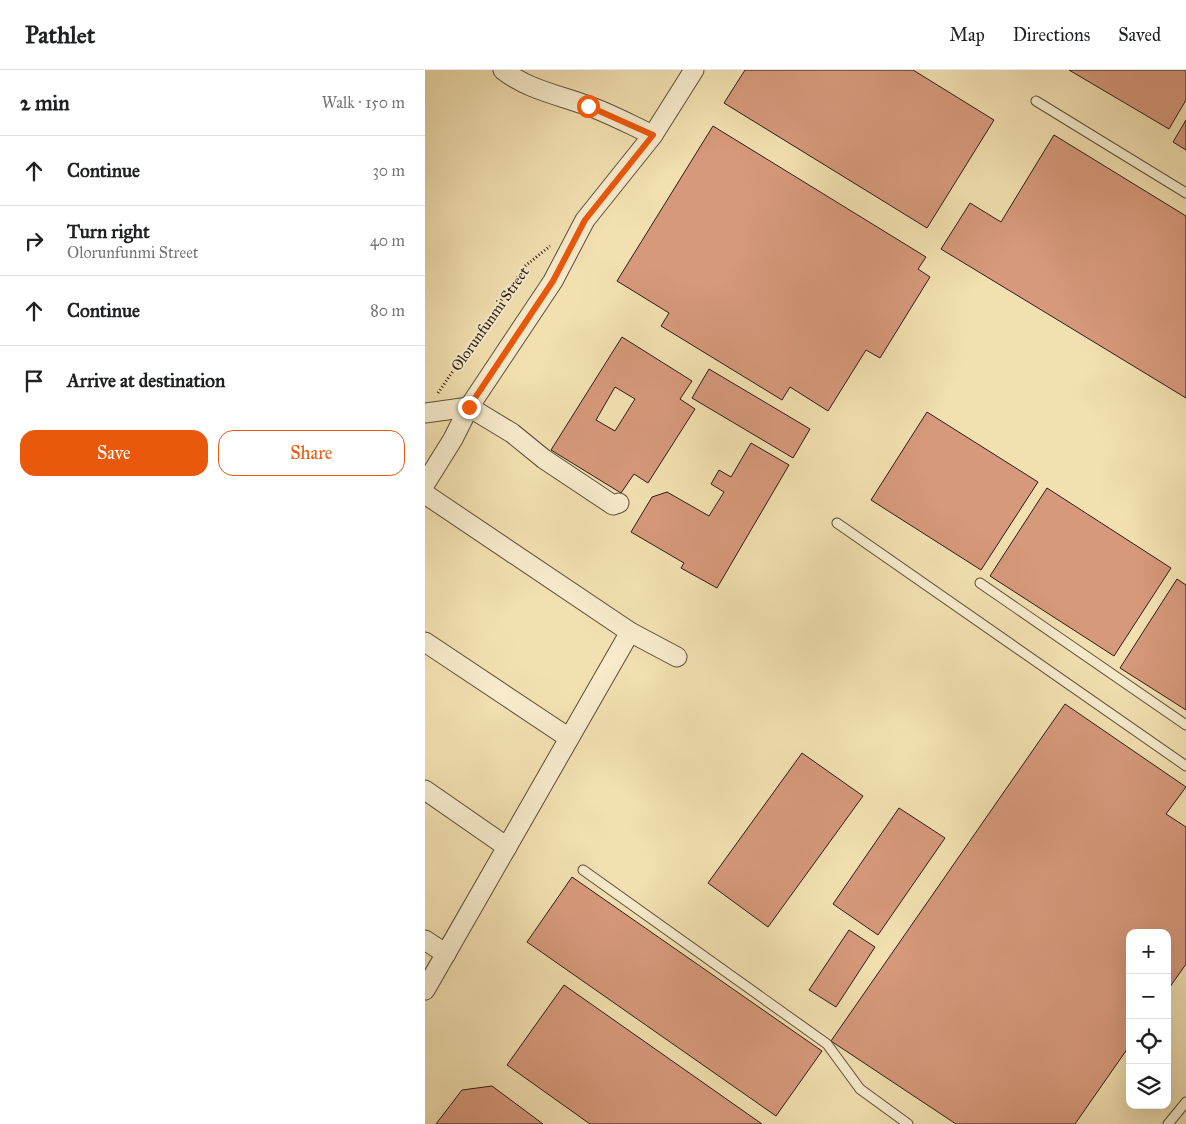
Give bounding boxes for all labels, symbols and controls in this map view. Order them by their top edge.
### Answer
text: Pathlet [25,20,95,50]
text: Map [949,24,985,46]
text: Directions [1013,24,1090,46]
text: Saved [1118,24,1161,46]
text: 2 min [20,90,70,116]
text: Walk · 150 m [322,93,405,112]
route start [577,95,600,118]
icon: ahead [20,157,48,185]
text: Continue [67,159,140,182]
text: 30 m [372,161,405,180]
text: Turn right [67,220,150,243]
icon: right [20,227,48,255]
text: 40 m [370,231,405,250]
text: Olorunfunmi Street [67,243,198,262]
street label: Olorunfunmi Street [447,263,533,375]
icon: ahead [20,297,48,325]
text: Continue [67,299,140,322]
text: 80 m [370,301,405,320]
icon: arrive [20,367,48,395]
text: Arrive at destination [67,369,225,392]
route end [458,396,481,419]
button: Save [20,430,208,476]
button: Share [218,430,405,476]
map controls [1126,929,1171,1109]
button: + [1126,929,1171,974]
button: − [1126,974,1171,1019]
button: locate [1126,1019,1171,1064]
button: layers [1126,1064,1171,1109]

